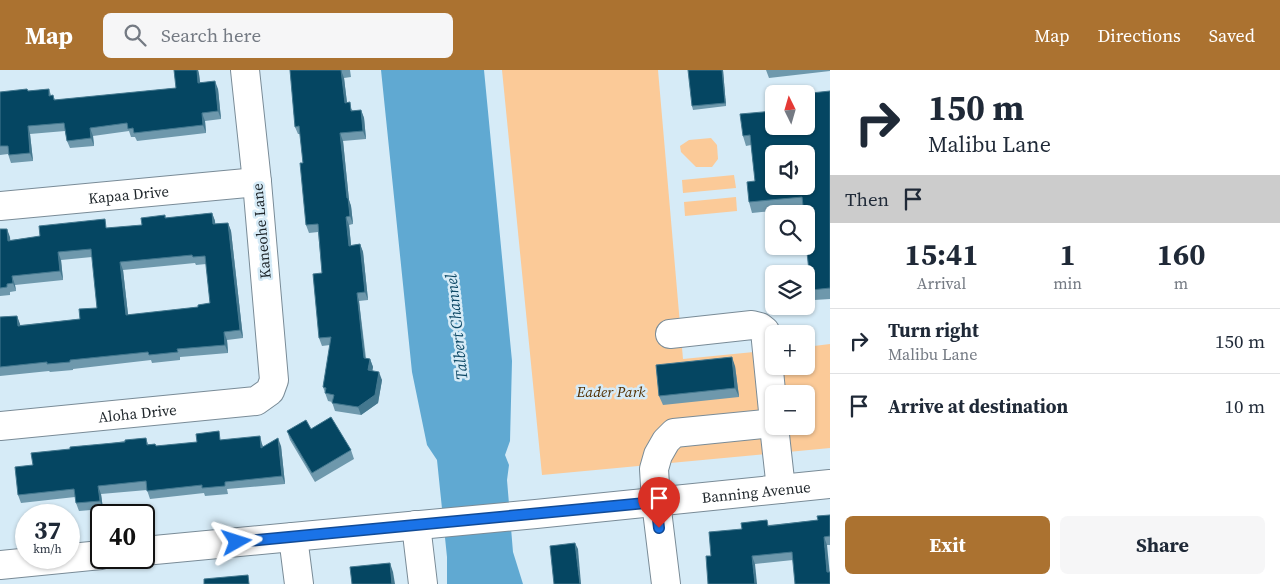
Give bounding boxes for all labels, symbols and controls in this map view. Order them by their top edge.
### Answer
search box [103,13,453,58]
text: Map [25,19,73,52]
icon: search [121,21,149,49]
text: Search here [161,22,261,48]
text: Map [1034,23,1070,48]
text: Directions [1098,23,1181,48]
text: Saved [1209,23,1255,48]
text: 150 m [928,84,1024,132]
north arrow [765,85,815,135]
map controls [765,85,815,435]
icon: right [845,90,910,155]
text: Malibu Lane [928,129,1051,159]
button: sound [765,145,815,195]
street label: Kapaa Drive [87,180,170,208]
street label: Kaneohe Lane [246,182,276,280]
icon: arrive [899,185,927,213]
text: Then [845,186,889,212]
button: search [765,205,815,255]
text: 15:41 [905,234,979,275]
text: 1 [1059,234,1076,275]
text: 160 [1157,234,1205,275]
button: layers [765,265,815,315]
water label: Talbert Channel [439,272,473,381]
text: Arrival [917,272,966,294]
text: min [1053,272,1082,294]
text: m [1174,272,1188,294]
text: Turn right [888,317,979,343]
button: + [765,325,815,375]
icon: right [845,327,873,355]
text: 150 m [1215,328,1265,354]
text: Malibu Lane [888,343,977,365]
park label: Eader Park [576,381,646,402]
button: − [765,385,815,435]
icon: arrive [845,392,873,420]
text: Arrive at destination [888,393,1068,419]
text: 10 m [1224,393,1265,419]
street label: Aloha Drive [97,398,178,427]
street label: Banning Avenue [701,476,812,508]
pin [638,477,680,528]
icon: arrive [645,484,673,512]
speed limit sign: 40 [90,504,155,569]
text: 37 [34,513,61,547]
position arrow [210,515,262,567]
button: Exit [845,516,1050,574]
button: Share [1060,516,1265,574]
text: km/h [33,541,62,557]

